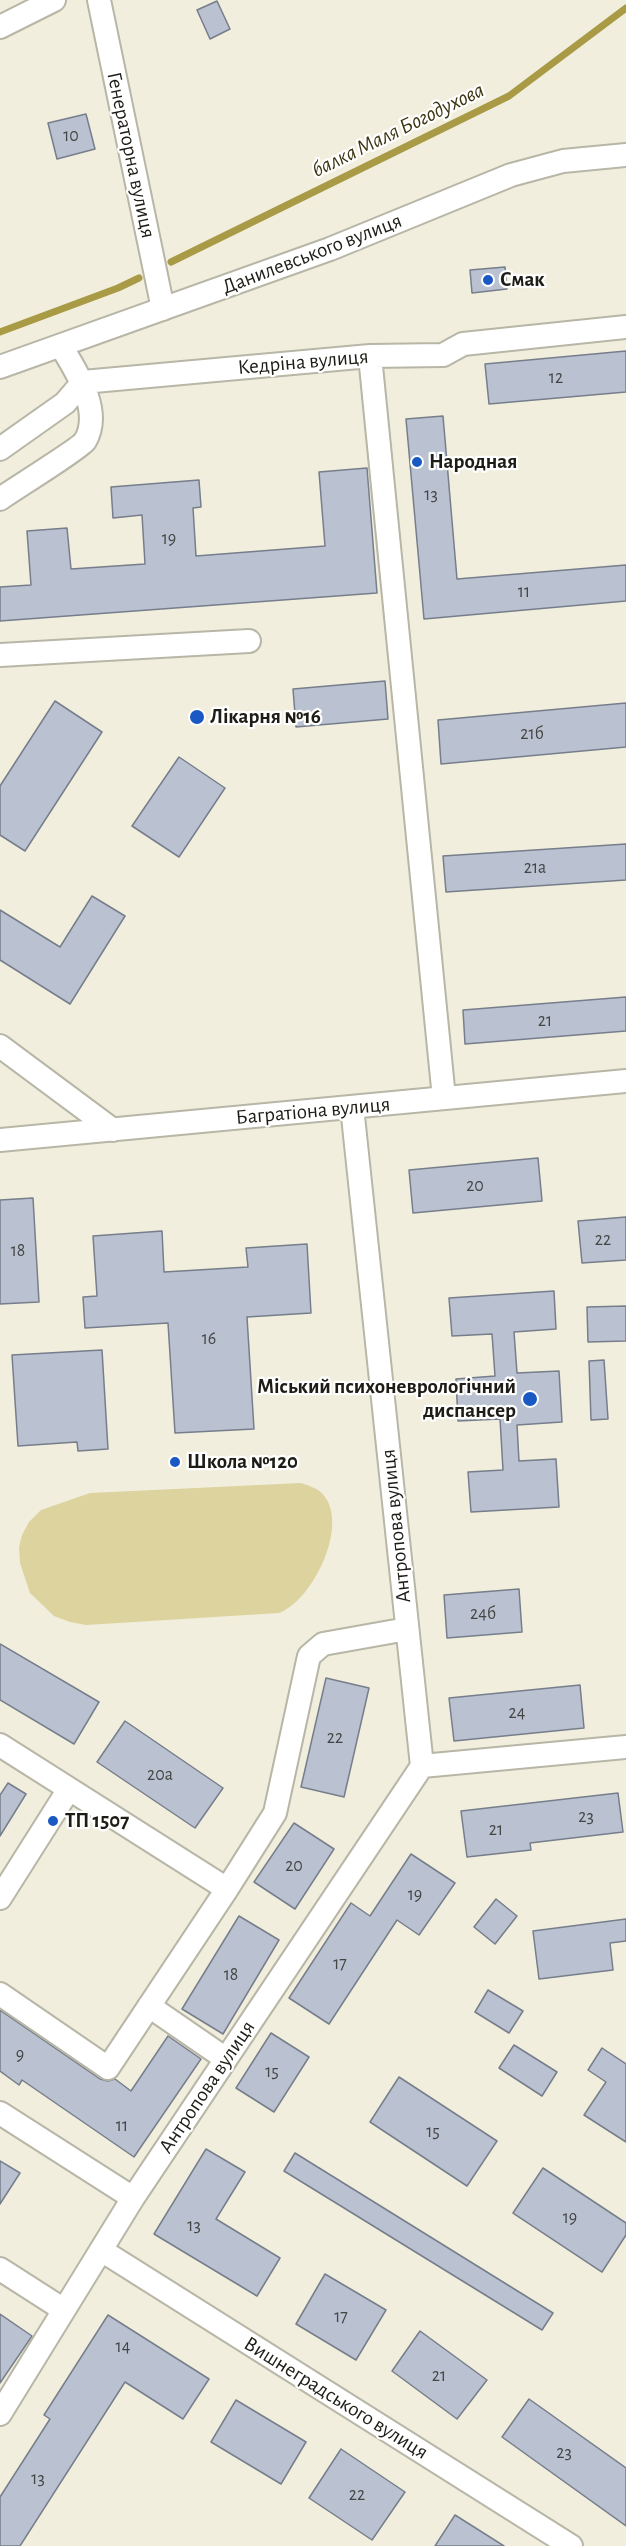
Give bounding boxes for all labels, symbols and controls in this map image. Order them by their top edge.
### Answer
street label: Генераторна вулиця [101,69,161,241]
water label: балка Маля Богодухова [308,77,488,183]
house number: 10 [63,125,79,147]
street label: Данилевського вулиця [218,208,406,300]
place label: Смак [500,267,545,293]
marker: Смак [481,273,495,287]
street label: Кедріна вулиця [236,344,370,380]
house number: 12 [549,367,563,389]
place label: Народная [429,449,517,475]
marker: Народная [410,455,424,469]
house number: 13 [424,484,438,506]
house number: 19 [162,528,176,550]
house number: 11 [518,581,530,603]
place label: Лікарня №16 [210,704,321,730]
marker: Лікарня №16 [188,708,206,726]
house number: 21б [520,723,544,745]
house number: 21а [524,857,546,879]
house number: 21 [538,1010,552,1032]
street label: Багратіона вулиця [235,1092,391,1130]
house number: 20 [466,1175,484,1197]
house number: 22 [595,1229,611,1251]
house number: 18 [11,1240,25,1262]
house number: 16 [202,1328,216,1350]
place label: Міський психоневрологічний диспансер [257,1374,516,1424]
marker: Міський психоневрологічний диспансер [521,1390,539,1408]
street label: Антропова вулиця [375,1448,417,1604]
place label: Школа №120 [187,1449,298,1475]
marker: Школа №120 [168,1455,182,1469]
house number: 24б [470,1603,496,1625]
house number: 24 [509,1702,525,1724]
house number: 22 [327,1727,343,1749]
house number: 20а [147,1764,173,1786]
house number: 23 [578,1806,594,1828]
place label: ТП 1507 [65,1808,129,1834]
marker: ТП 1507 [46,1814,60,1828]
house number: 21 [489,1819,503,1841]
house number: 20 [285,1855,303,1877]
house number: 19 [408,1884,422,1906]
house number: 17 [333,1953,347,1975]
house number: 18 [224,1964,238,1986]
street label: Антропова вулиця [153,2016,261,2158]
house number: 9 [16,2044,24,2066]
house number: 15 [265,2061,279,2083]
house number: 11 [116,2115,128,2137]
house number: 15 [426,2121,440,2143]
house number: 19 [563,2207,577,2229]
house number: 13 [187,2215,201,2237]
house number: 17 [334,2306,348,2328]
street label: Вишнеградського вулиця [239,2331,433,2465]
house number: 14 [116,2336,130,2358]
house number: 21 [432,2365,446,2387]
house number: 23 [556,2442,572,2464]
house number: 13 [31,2468,45,2490]
house number: 22 [349,2484,365,2506]

